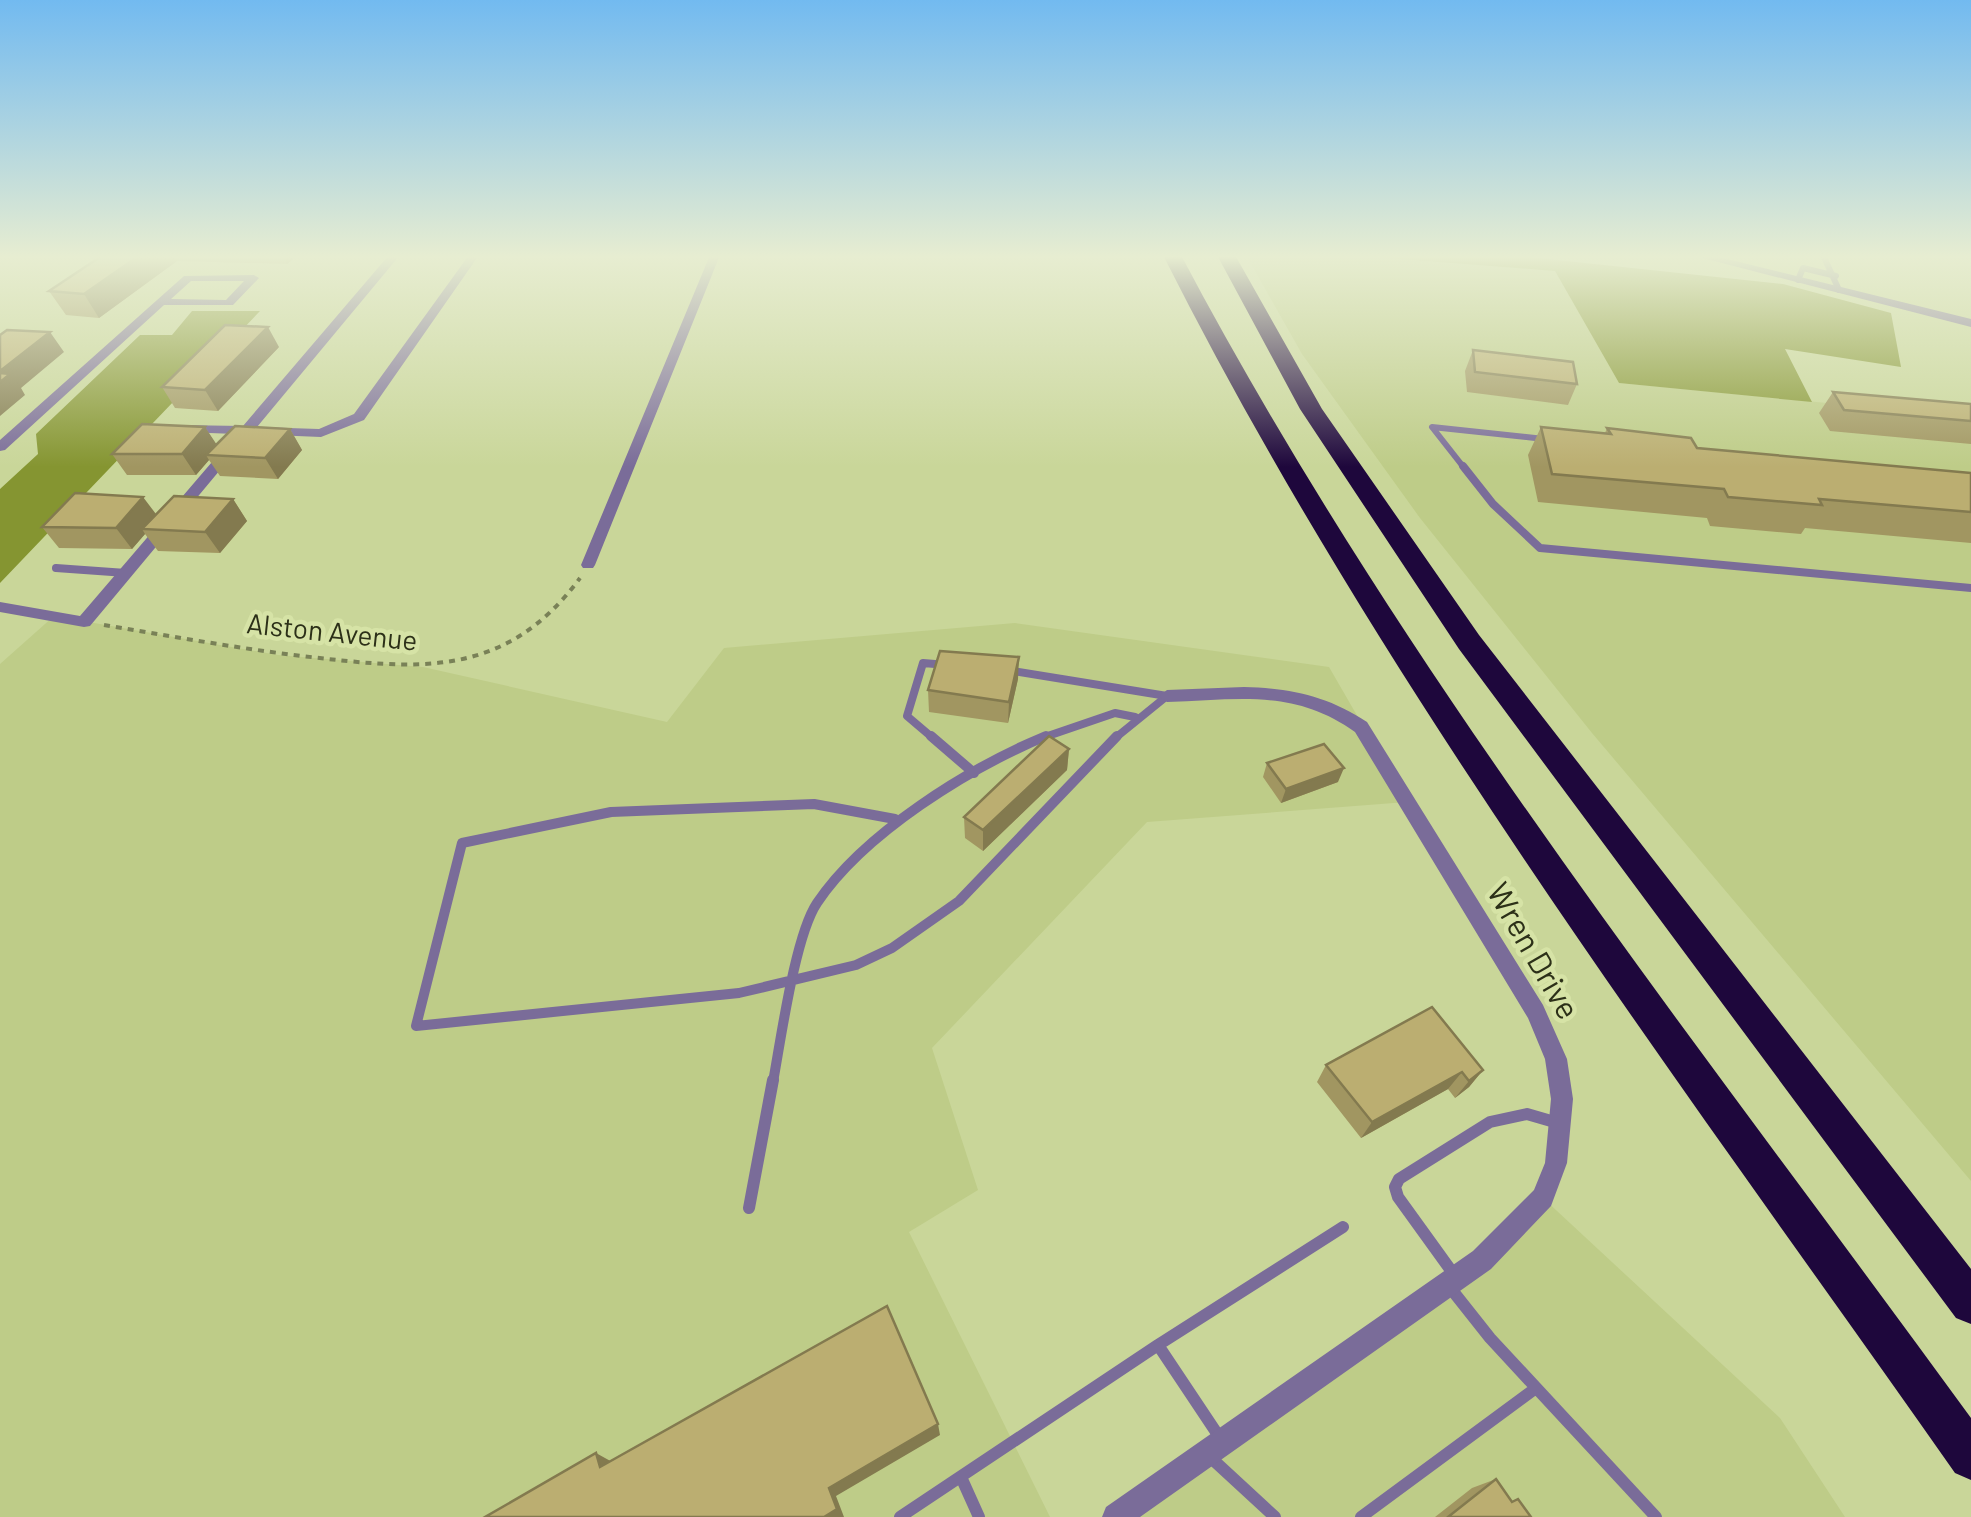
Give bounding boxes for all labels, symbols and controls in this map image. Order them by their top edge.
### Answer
street label: Alston Avenue [245,605,419,657]
street label: Wren Drive [1480,875,1589,1025]

